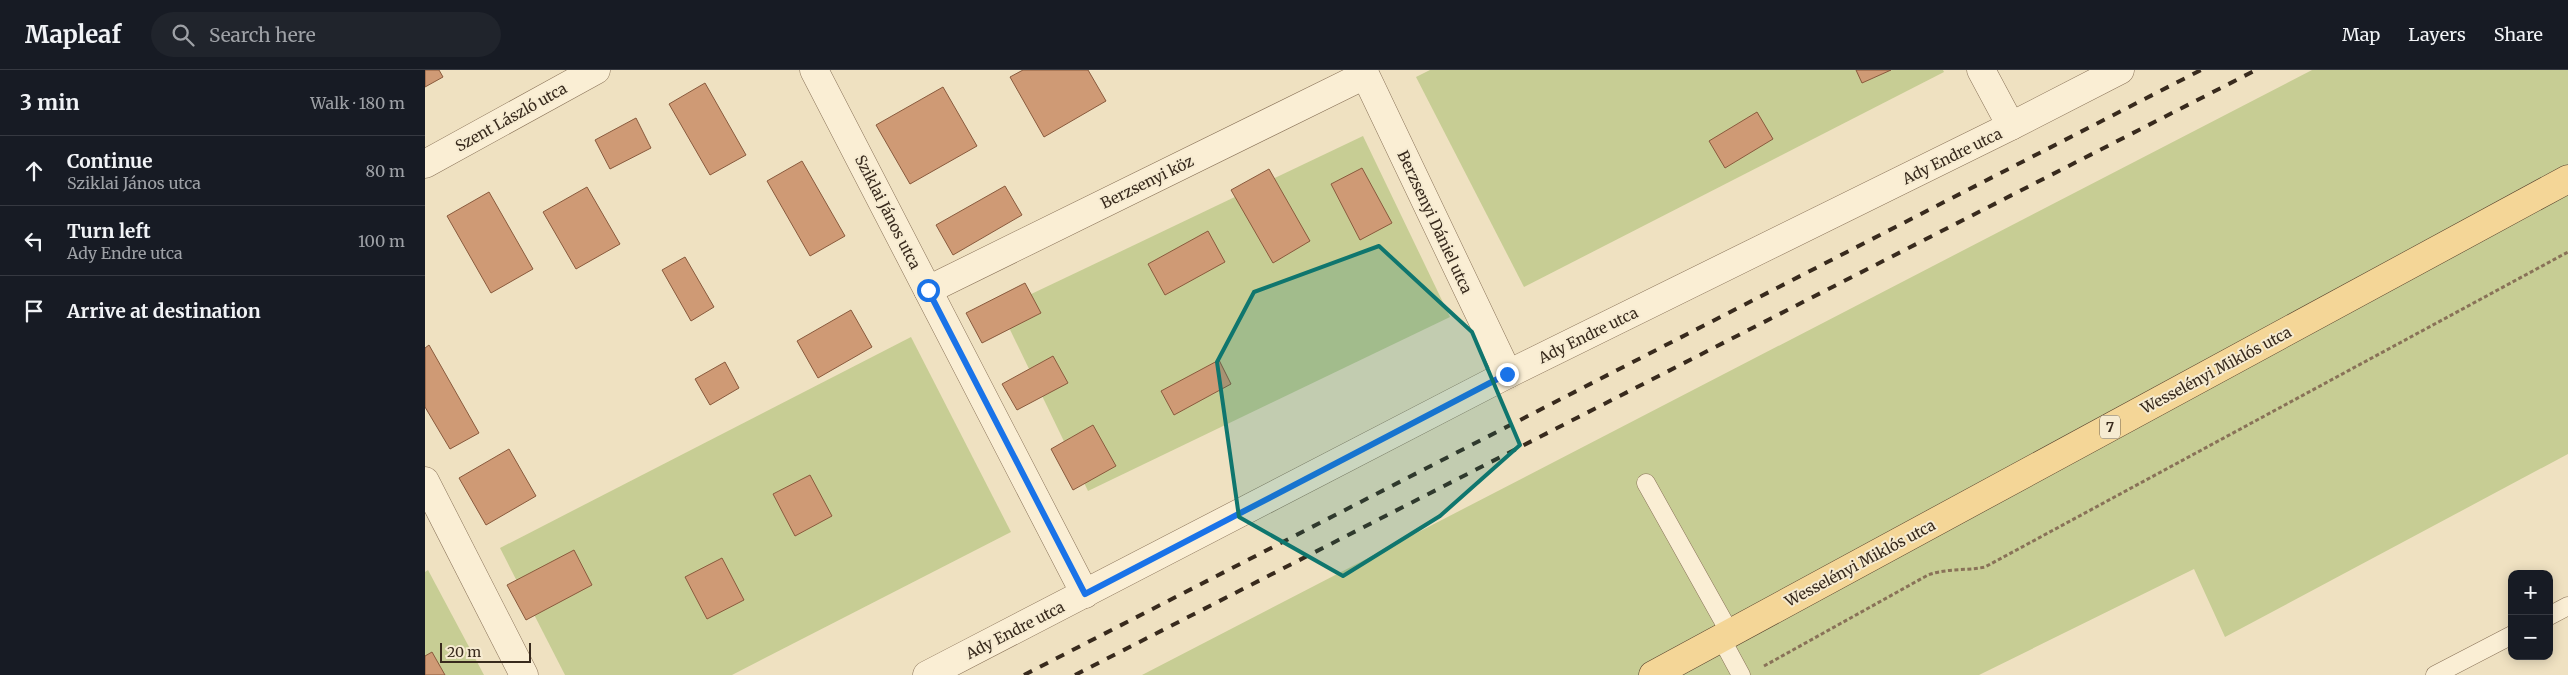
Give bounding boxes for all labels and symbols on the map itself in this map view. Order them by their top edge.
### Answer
street label: Szent László utca [452,79,570,155]
street label: Ady Endre utca [1898,124,2005,189]
street label: Berzsenyi Dániel utca [1393,147,1477,297]
street label: Berzsenyi köz [1097,151,1197,213]
street label: Sziklai János utca [851,152,925,272]
route start [917,279,940,302]
street label: Ady Endre utca [1534,303,1641,368]
street label: Wesselényi Miklós utca [2137,322,2295,418]
route end [1496,363,1519,386]
road number: 7 [2100,416,2120,438]
street label: Wesselényi Miklós utca [1781,515,1939,611]
street label: Ady Endre utca [962,597,1068,664]
scale bar [440,640,531,663]

